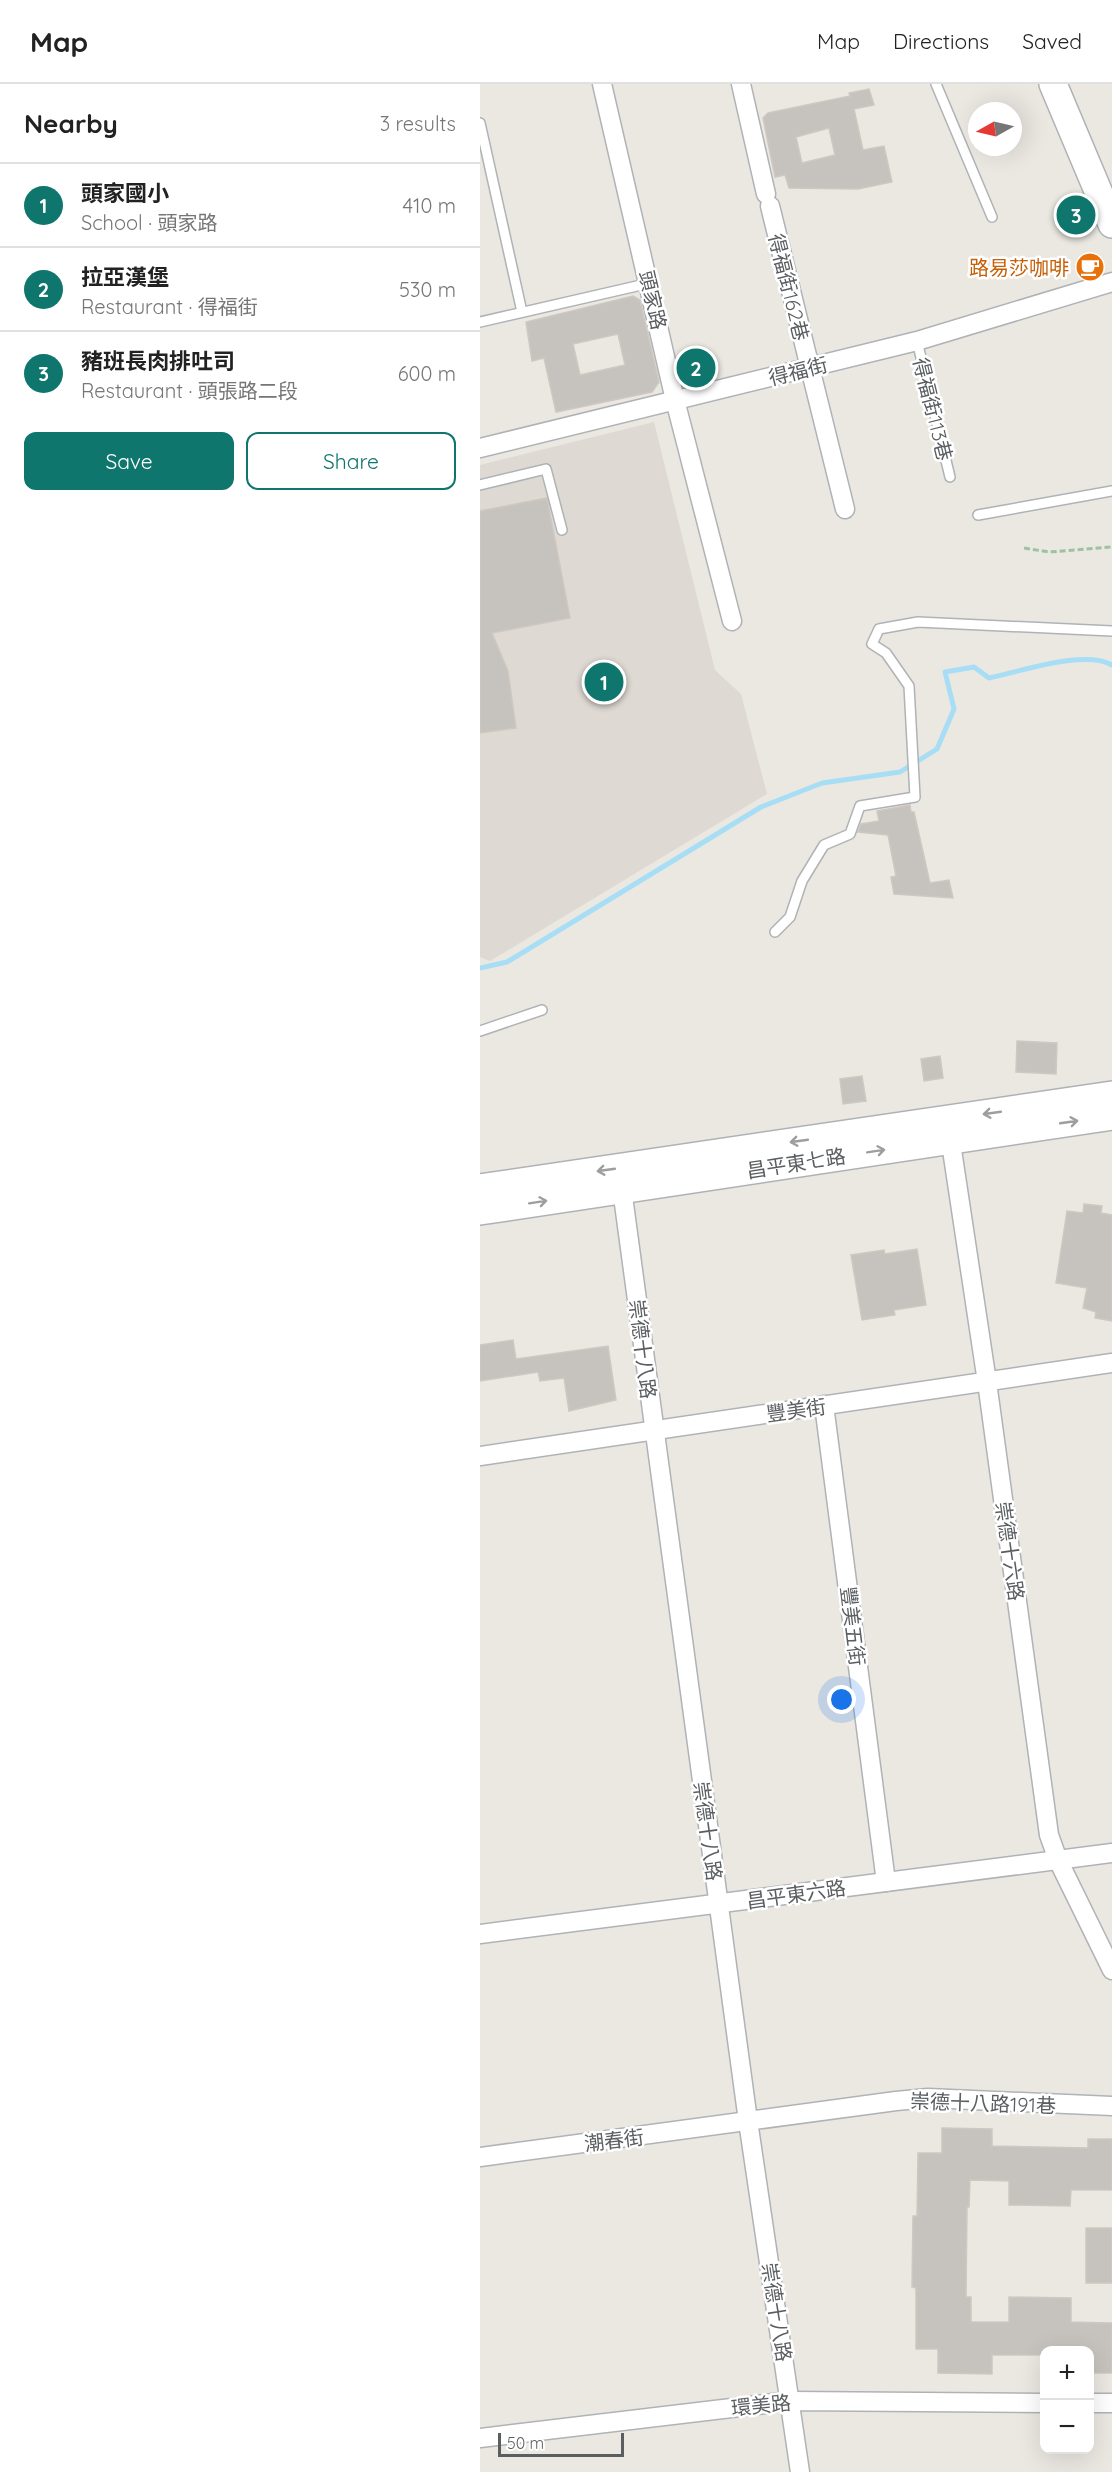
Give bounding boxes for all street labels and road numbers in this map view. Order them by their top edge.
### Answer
street label: 得福街162巷 [764,231,814,343]
street label: 頭家路 [634,268,672,332]
street label: 得福街 [766,352,830,390]
street label: 得福街113巷 [908,355,958,463]
street label: 昌平東七路 [745,1143,847,1183]
street label: 崇德十八路 [624,1298,662,1400]
street label: 豐美街 [765,1393,827,1427]
street label: 崇德十六路 [991,1500,1029,1602]
street label: 豐美五街 [836,1585,870,1667]
street label: 崇德十八路 [689,1780,727,1882]
street label: 昌平東六路 [745,1875,847,1913]
street label: 崇德十八路191巷 [910,2088,1056,2118]
street label: 潮春街 [583,2124,645,2156]
street label: 崇德十八路 [757,2261,797,2363]
street label: 環美路 [730,2389,792,2421]

